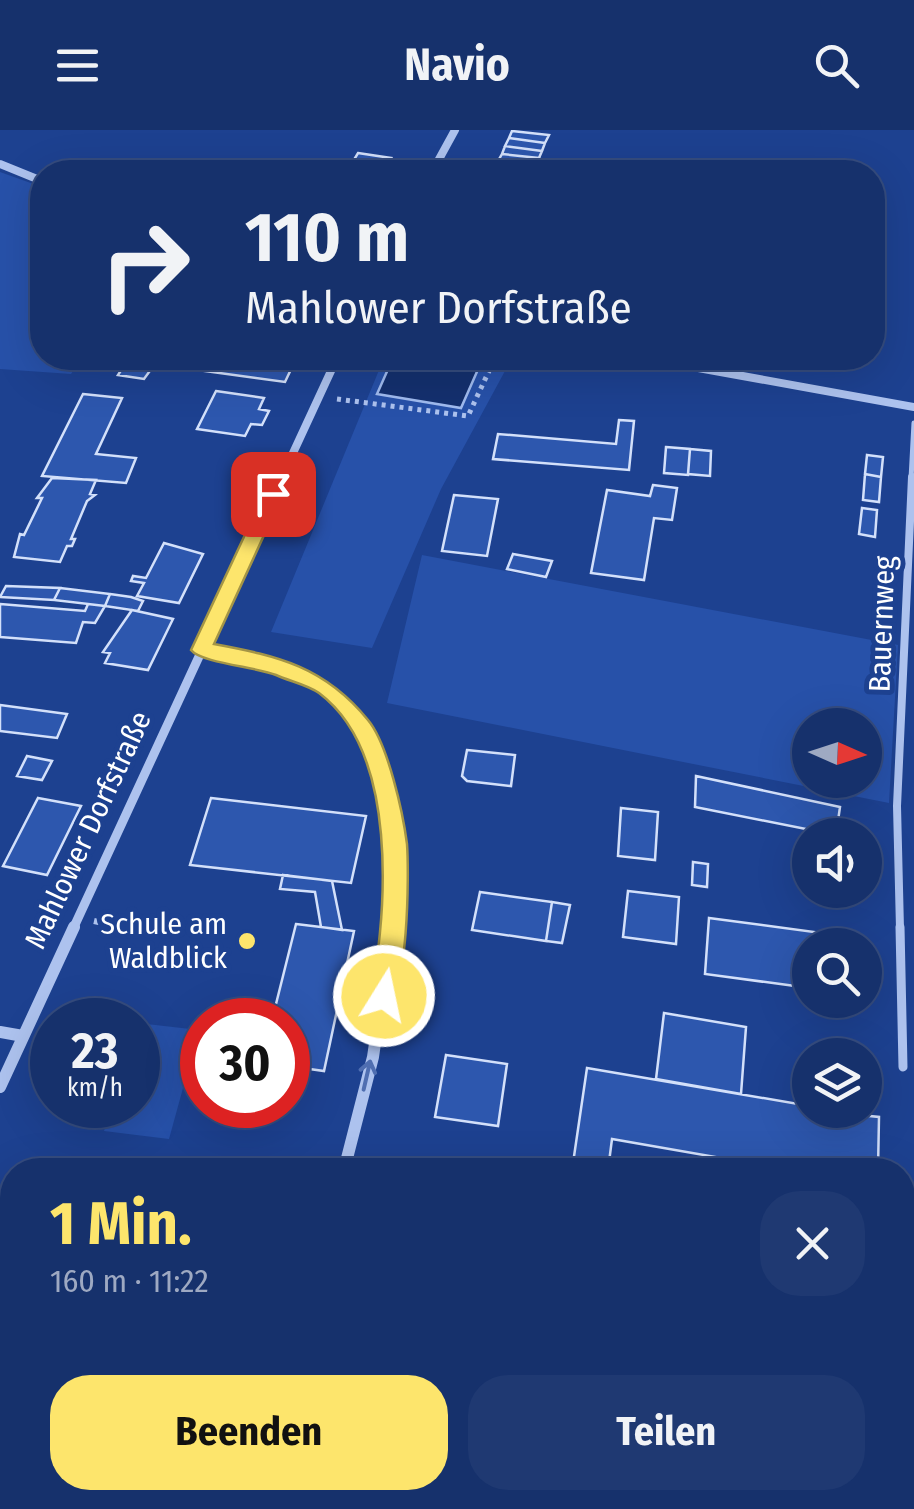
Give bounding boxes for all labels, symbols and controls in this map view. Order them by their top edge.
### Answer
icon: menu [50,38,105,93]
text: Navio [404,38,510,92]
icon: search [809,38,864,93]
text: 110 m [245,196,409,280]
icon: right [80,200,210,330]
text: Mahlower Dorfstraße [245,281,632,335]
pin [231,452,316,537]
icon: arrive [246,467,301,522]
street label: Bauernweg [862,554,902,693]
street label: Mahlower Dorfstraße [17,706,159,954]
north arrow [792,708,882,798]
map controls [792,708,882,1128]
button: sound [792,818,882,908]
place label: Schule am Waldblick [100,906,227,976]
button: search [792,928,882,1018]
marker: Schule am Waldblick [236,930,258,952]
position arrow [332,944,436,1048]
speed limit sign: 30 [180,998,310,1128]
text: 23 [72,1021,118,1081]
button: layers [792,1038,882,1128]
one-way arrow [358,1060,377,1092]
text: km/h [67,1073,123,1103]
text: 1 Min. [50,1188,192,1260]
button: close [760,1191,865,1296]
text: 160 m · 11:22 [50,1262,209,1300]
button: Beenden [50,1375,448,1490]
button: Teilen [468,1375,865,1490]

